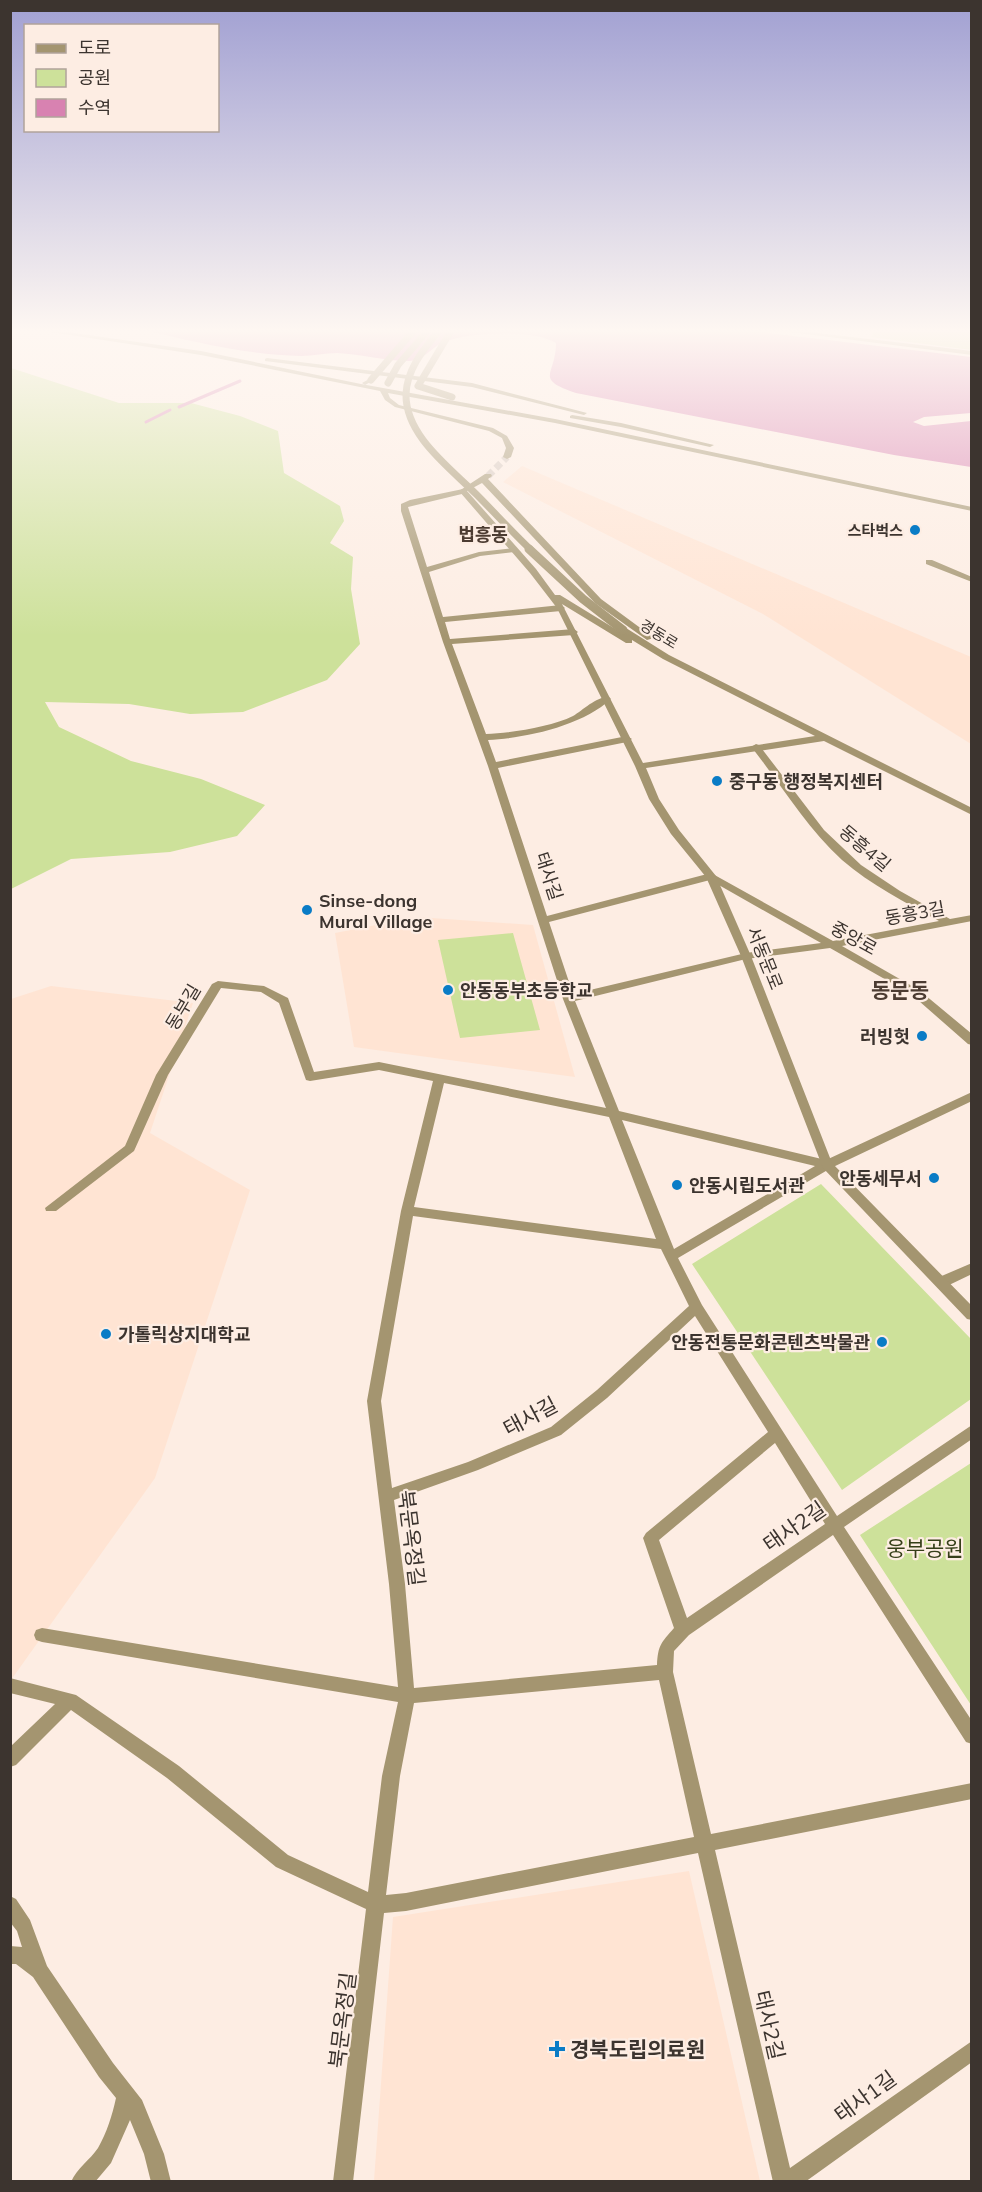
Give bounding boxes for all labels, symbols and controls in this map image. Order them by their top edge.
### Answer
legend [24,24,219,132]
text: 도로 [78,36,111,59]
text: 공원 [78,66,111,89]
text: 수역 [78,96,111,119]
place label: 스타벅스 [848,521,903,540]
district label: 법흥동 [458,523,508,546]
marker: 스타벅스 [908,523,922,537]
street label: 경동로 [636,615,682,653]
place label: 중구동 행정복지센터 [729,770,883,793]
marker: 중구동 행정복지센터 [710,774,724,788]
street label: 동흥4길 [834,820,896,876]
street label: 태사길 [530,849,568,903]
place label: Sinse-dong Mural Village [319,889,433,933]
street label: 동흥3길 [883,896,947,930]
marker: Sinse-dong Mural Village [300,903,314,917]
street label: 중앙로 [827,916,881,960]
street label: 서동문로 [742,923,788,993]
district label: 동문동 [871,977,929,1003]
place label: 안동동부초등학교 [460,979,592,1002]
street label: 동부길 [160,980,206,1034]
marker: 안동동부초등학교 [441,983,455,997]
place label: 러빙헛 [860,1025,910,1048]
marker: 러빙헛 [915,1029,929,1043]
place label: 안동세무서 [839,1167,922,1190]
marker: 안동세무서 [927,1171,941,1185]
place label: 안동시립도서관 [689,1174,805,1197]
marker: 안동시립도서관 [670,1178,684,1192]
place label: 가톨릭상지대학교 [118,1323,250,1346]
marker: 가톨릭상지대학교 [99,1327,113,1341]
place label: 안동전통문화콘텐츠박물관 [671,1331,870,1354]
marker: 안동전통문화콘텐츠박물관 [875,1335,889,1349]
street label: 태사길 [498,1391,562,1441]
street label: 북문옥정길 [393,1488,431,1588]
street label: 태사2길 [758,1495,830,1557]
park label: 웅부공원 [886,1535,964,1561]
street label: 북문옥정길 [323,1970,361,2070]
street label: 태사2길 [749,1988,791,2062]
place label: 경북도립의료원 [570,2036,705,2062]
marker: 경북도립의료원 [548,2040,566,2058]
street label: 태사1길 [829,2065,901,2127]

